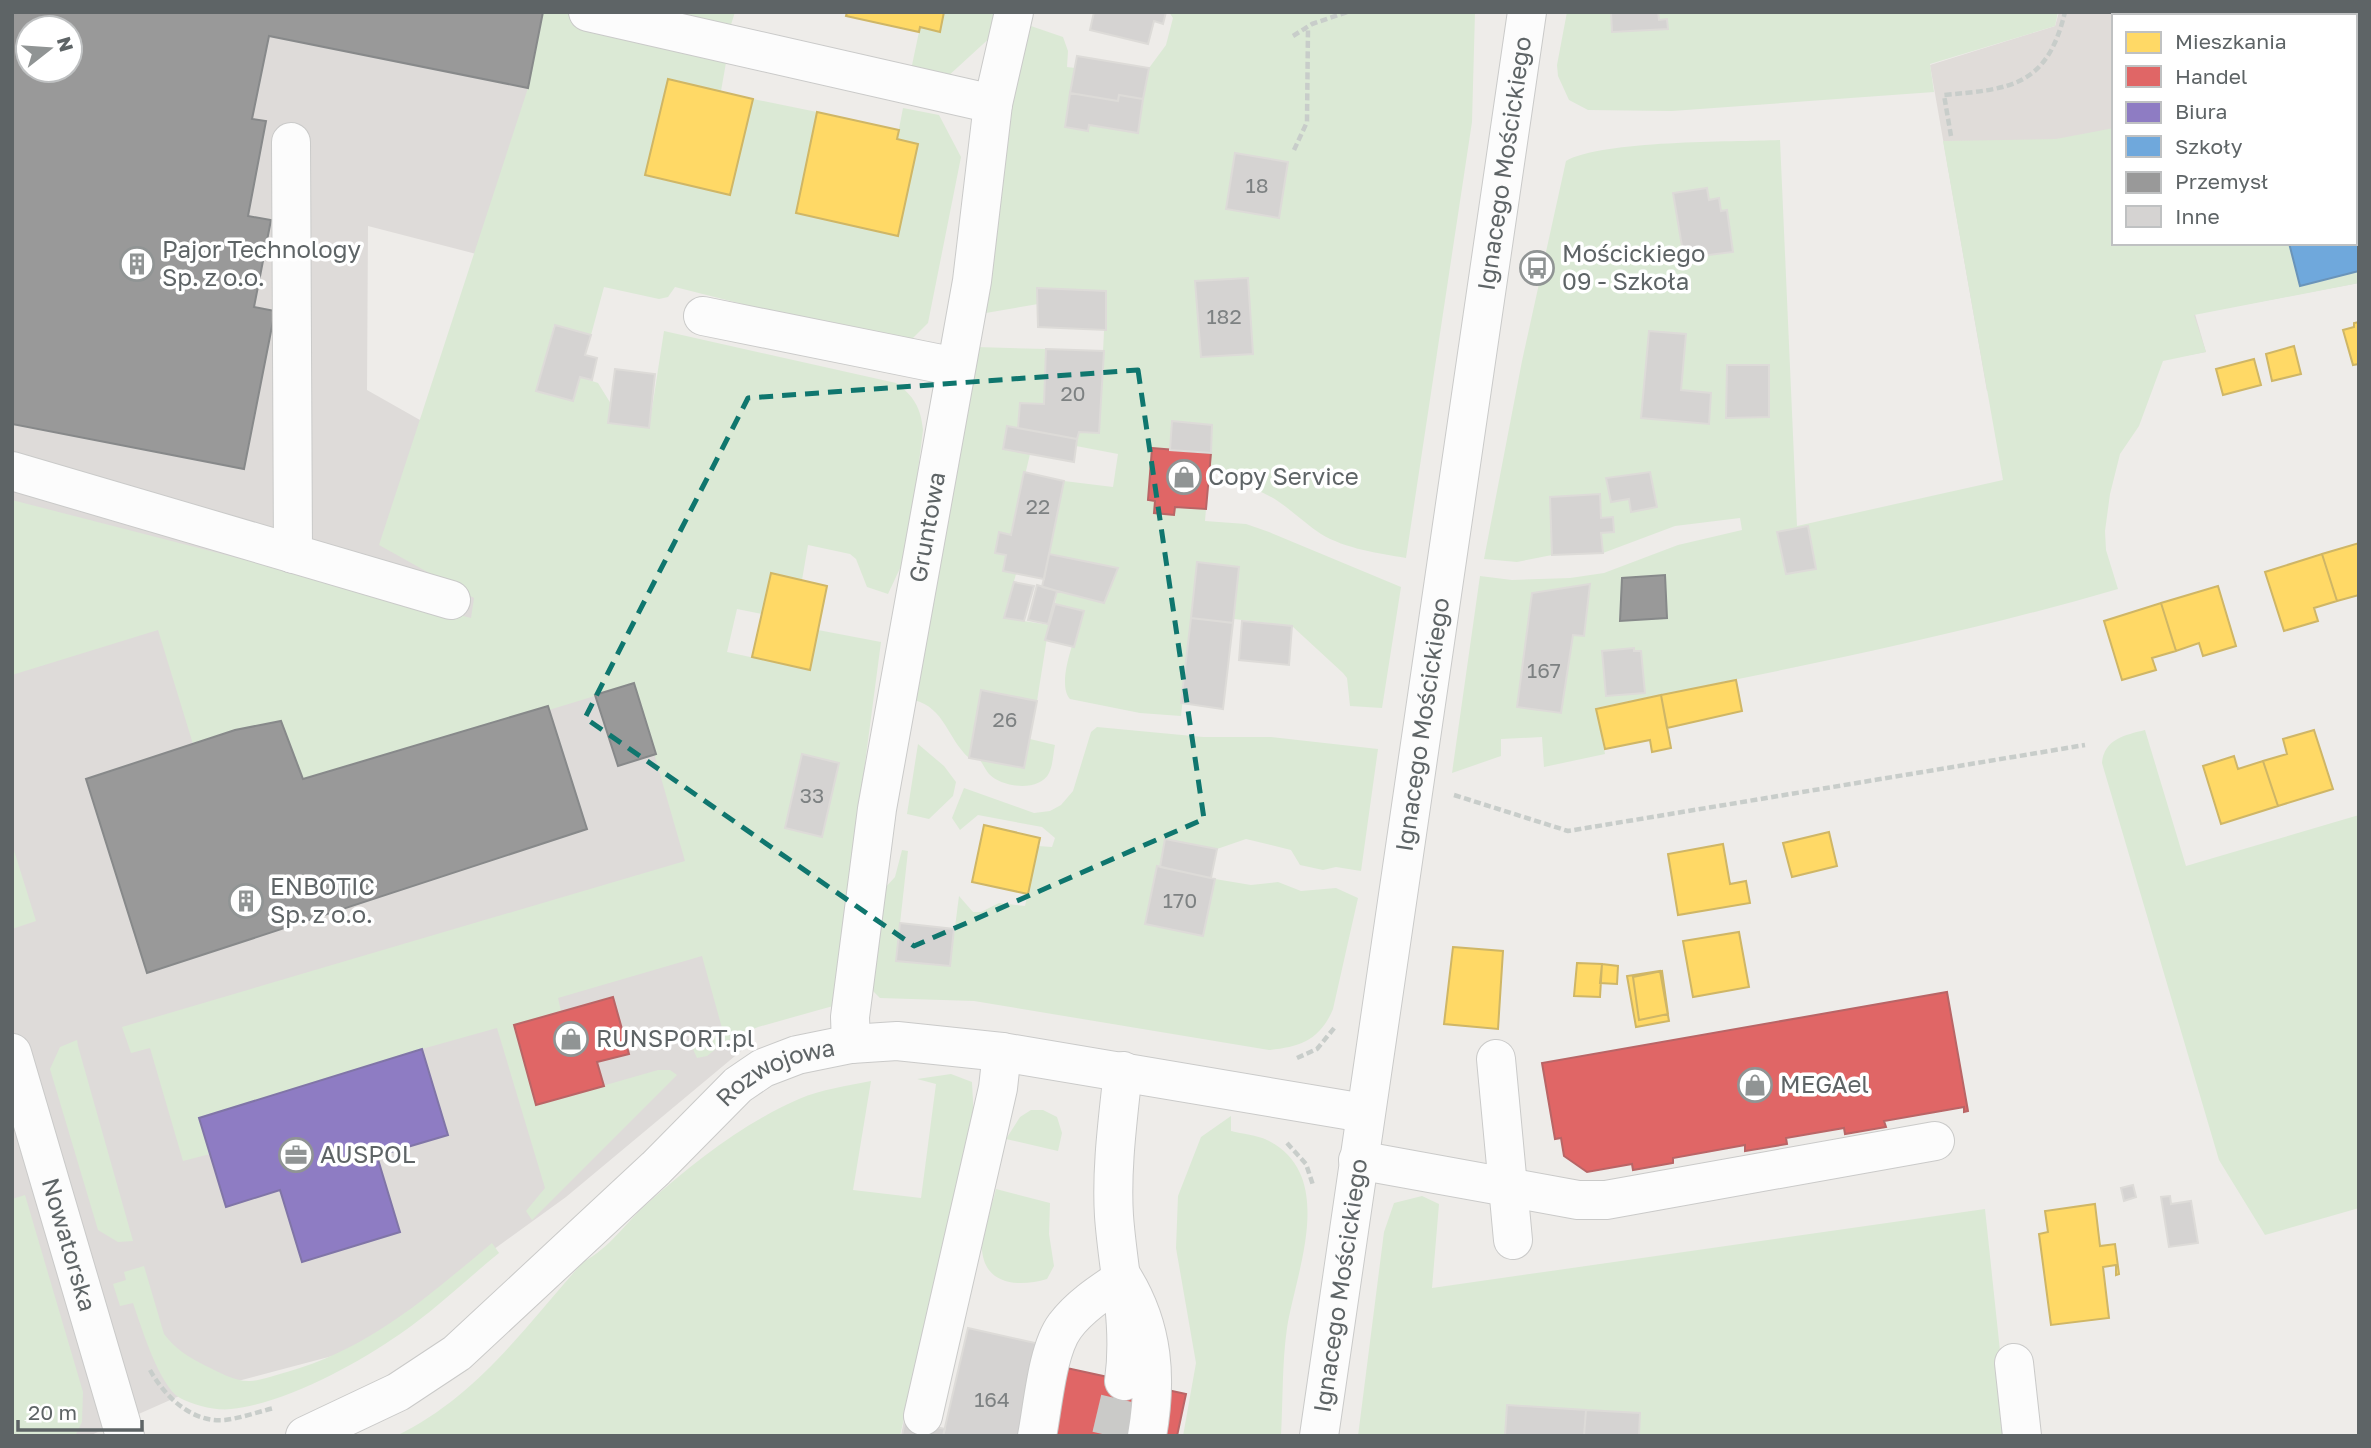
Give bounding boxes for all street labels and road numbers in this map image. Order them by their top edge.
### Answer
street label: Ignacego Mościckiego [1471,34,1536,292]
street label: Gruntowa [902,470,950,585]
street label: Ignacego Mościckiego [1389,595,1454,853]
street label: Rozwojowa [709,1032,837,1112]
street label: Ignacego Mościckiego [1307,1156,1372,1414]
street label: Nowatorska [37,1174,103,1315]

